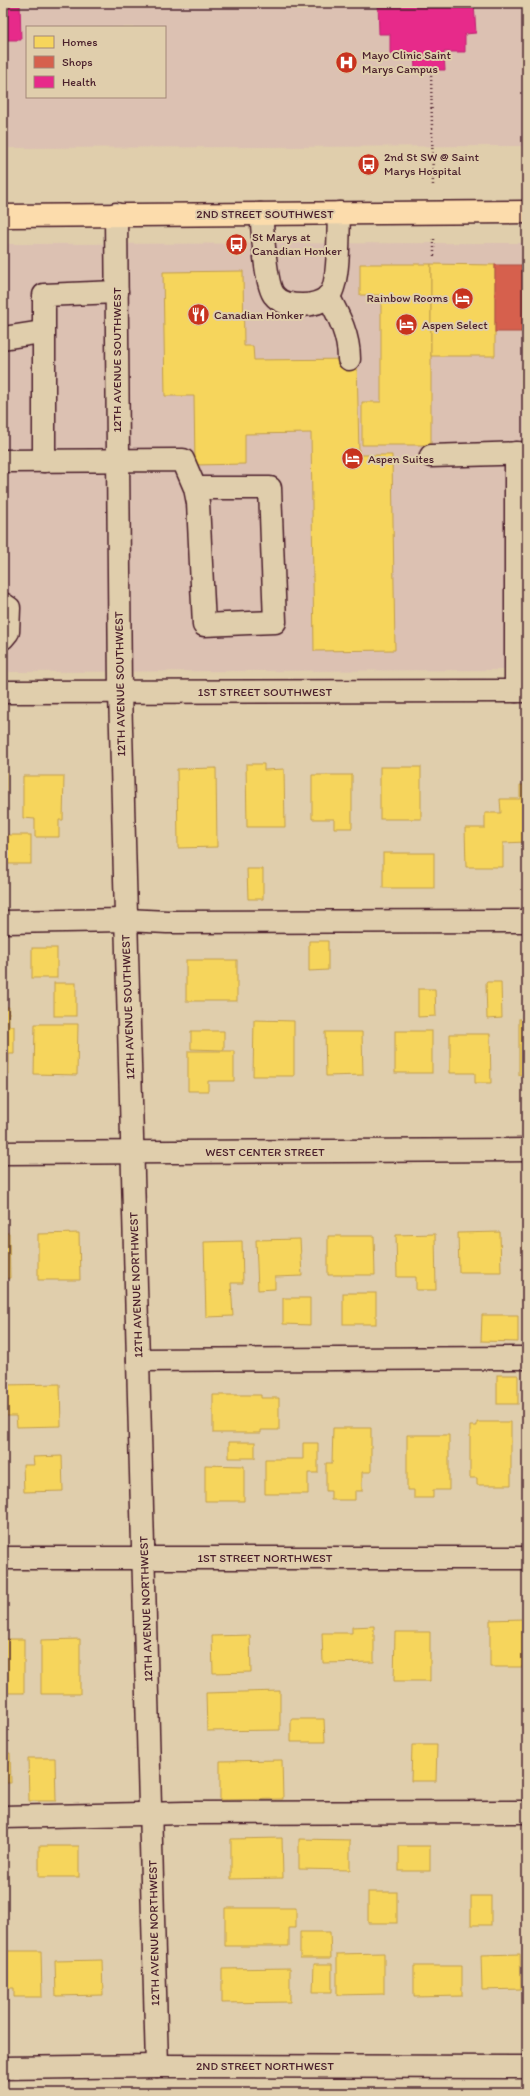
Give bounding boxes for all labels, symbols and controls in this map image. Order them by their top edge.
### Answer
legend [26,26,166,98]
text: Homes [62,35,98,49]
place label: Mayo Clinic Saint Marys Campus [362,48,451,76]
hospital icon: Mayo Clinic Saint Marys Campus [333,49,359,75]
text: Shops [62,55,93,69]
text: Health [62,75,97,89]
place label: 2nd St SW @ Saint Marys Hospital [384,150,479,178]
bus stop icon: 2nd St SW @ Saint Marys Hospital [355,151,381,177]
street label: 2ND STREET SOUTHWEST [196,207,334,221]
place label: St Marys at Canadian Honker [252,230,342,258]
bus stop icon: St Marys at Canadian Honker [223,231,249,257]
hotel icon: Rainbow Rooms [450,285,476,311]
street label: 12TH AVENUE SOUTHWEST [110,287,124,433]
place label: Rainbow Rooms [367,291,448,305]
restaurant icon: Canadian Honker [186,302,212,328]
place label: Canadian Honker [214,308,304,322]
hotel icon: Aspen Select [393,312,419,338]
place label: Aspen Select [422,318,488,332]
hotel icon: Aspen Suites [339,446,365,472]
place label: Aspen Suites [368,452,434,466]
street label: 12TH AVENUE SOUTHWEST [112,611,128,757]
street label: 1ST STREET SOUTHWEST [198,685,332,699]
street label: 12TH AVENUE SOUTHWEST [118,934,138,1080]
street label: WEST CENTER STREET [205,1145,325,1159]
street label: 12TH AVENUE NORTHWEST [126,1212,146,1358]
street label: 12TH AVENUE NORTHWEST [136,1536,156,1682]
street label: 1ST STREET NORTHWEST [197,1551,333,1565]
street label: 12TH AVENUE NORTHWEST [146,1860,162,2006]
street label: 2ND STREET NORTHWEST [196,2059,334,2073]

